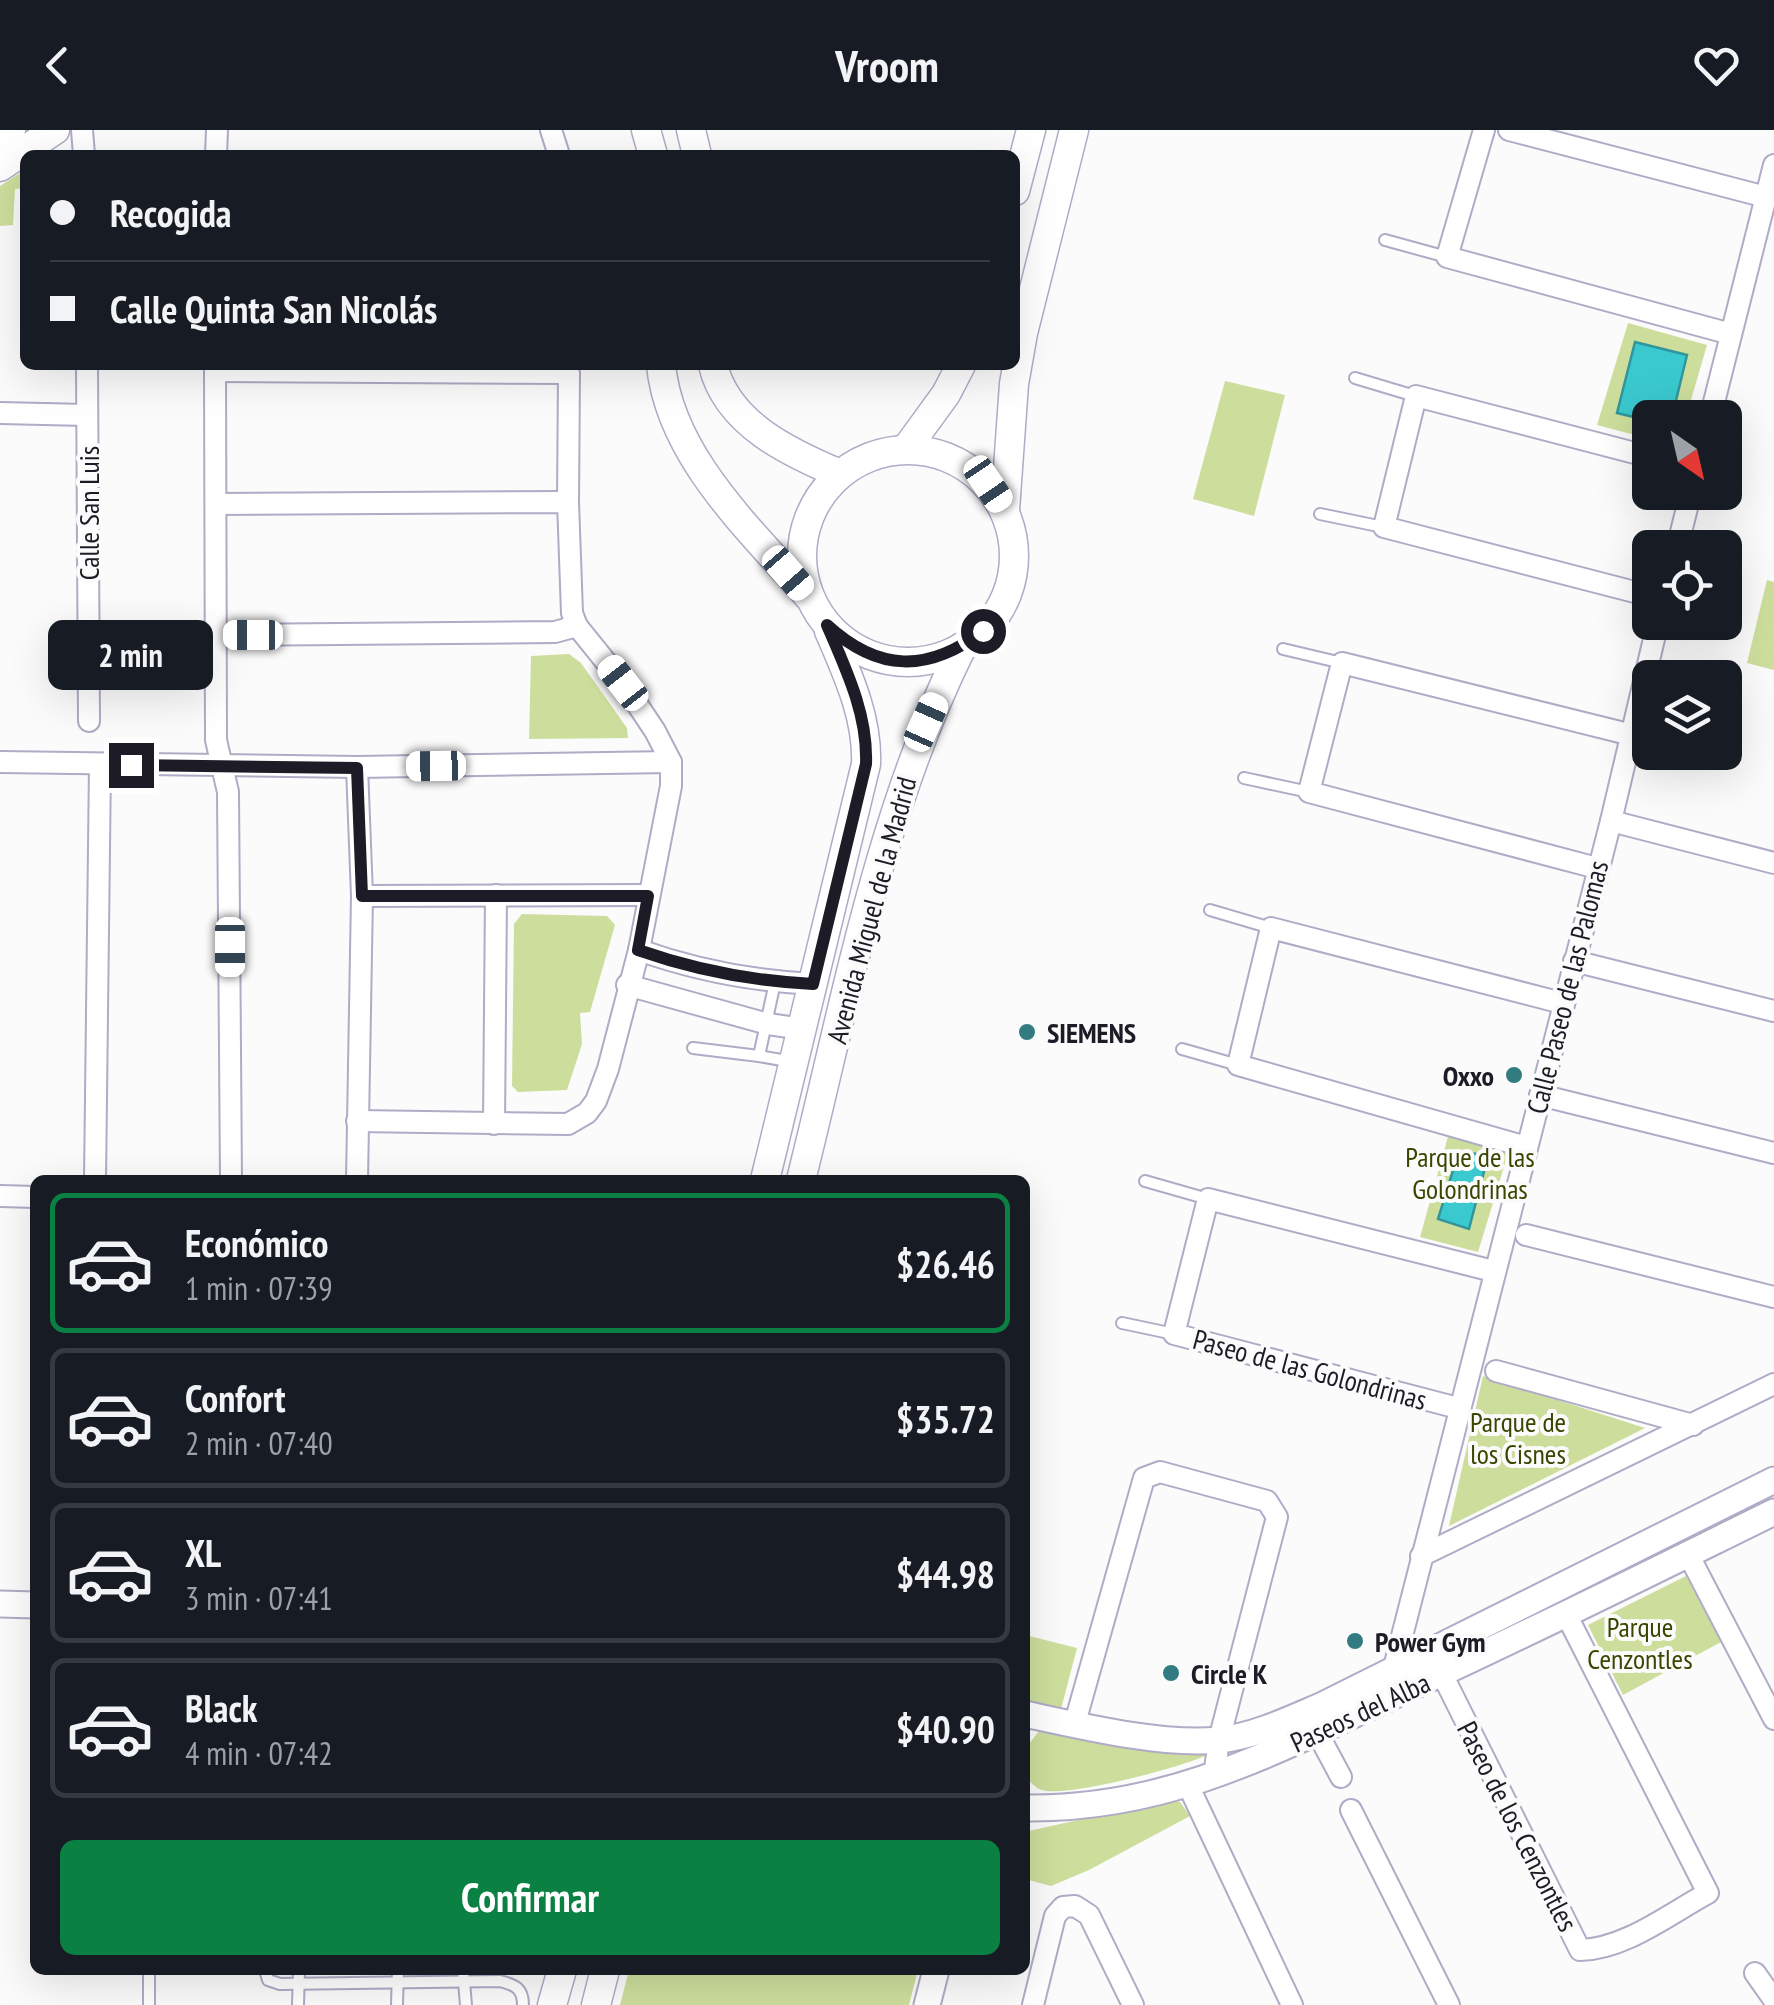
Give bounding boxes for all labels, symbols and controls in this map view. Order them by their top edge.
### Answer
text: Vroom [835,36,939,94]
icon: back [30,38,85,93]
icon: heart [1689,38,1744,93]
text: Recogida [110,188,232,237]
text: Calle Quinta San Nicolás [110,284,437,333]
north arrow [1632,400,1742,510]
map controls [1632,400,1742,770]
street label: Calle San Luis [70,446,107,580]
car [959,451,1017,517]
button: locate [1632,530,1742,640]
car [757,541,819,605]
route start [961,609,1006,654]
callout: 2 min [48,620,214,690]
car [223,620,283,650]
text: 2 min [98,634,163,676]
car [593,650,653,716]
button: layers [1632,660,1742,770]
car [900,688,952,756]
route end [109,743,154,788]
car [406,750,466,782]
street label: Avenida Miguel de la Madrid [818,772,924,1048]
street label: Calle Paseo de las Palomas [1518,857,1616,1117]
car [215,917,245,977]
place label: SIEMENS [1047,1014,1136,1051]
marker: SIEMENS [1016,1021,1038,1043]
place label: Oxxo [1443,1057,1494,1094]
marker: Oxxo [1503,1064,1525,1086]
park label: Parque de las Golondrinas [1405,1138,1535,1207]
icon: car [65,1218,155,1308]
text: Económico [185,1218,329,1267]
text: $26.46 [896,1239,995,1288]
text: 1 min · 07:39 [185,1267,333,1309]
street label: Paseo de las Golondrinas [1189,1320,1431,1418]
icon: car [65,1373,155,1463]
text: Confort [185,1373,285,1422]
text: $35.72 [896,1394,995,1443]
park label: Parque de los Cisnes [1470,1403,1566,1472]
text: 2 min · 07:40 [185,1422,333,1464]
icon: car [65,1528,155,1618]
text: XL [185,1528,221,1577]
text: $44.98 [896,1549,995,1598]
text: 3 min · 07:41 [185,1577,333,1619]
park label: Parque Cenzontles [1587,1608,1693,1677]
place label: Power Gym [1375,1623,1486,1660]
marker: Power Gym [1344,1630,1366,1652]
place label: Circle K [1191,1655,1268,1692]
marker: Circle K [1160,1662,1182,1684]
street label: Paseos del Alba [1284,1664,1436,1760]
icon: car [65,1683,155,1773]
text: Black [185,1683,258,1732]
text: $40.90 [896,1704,995,1753]
street label: Paseo de los Cenzontles [1449,1715,1587,1937]
text: 4 min · 07:42 [185,1732,333,1774]
button: Confirmar [60,1840,1000,1955]

